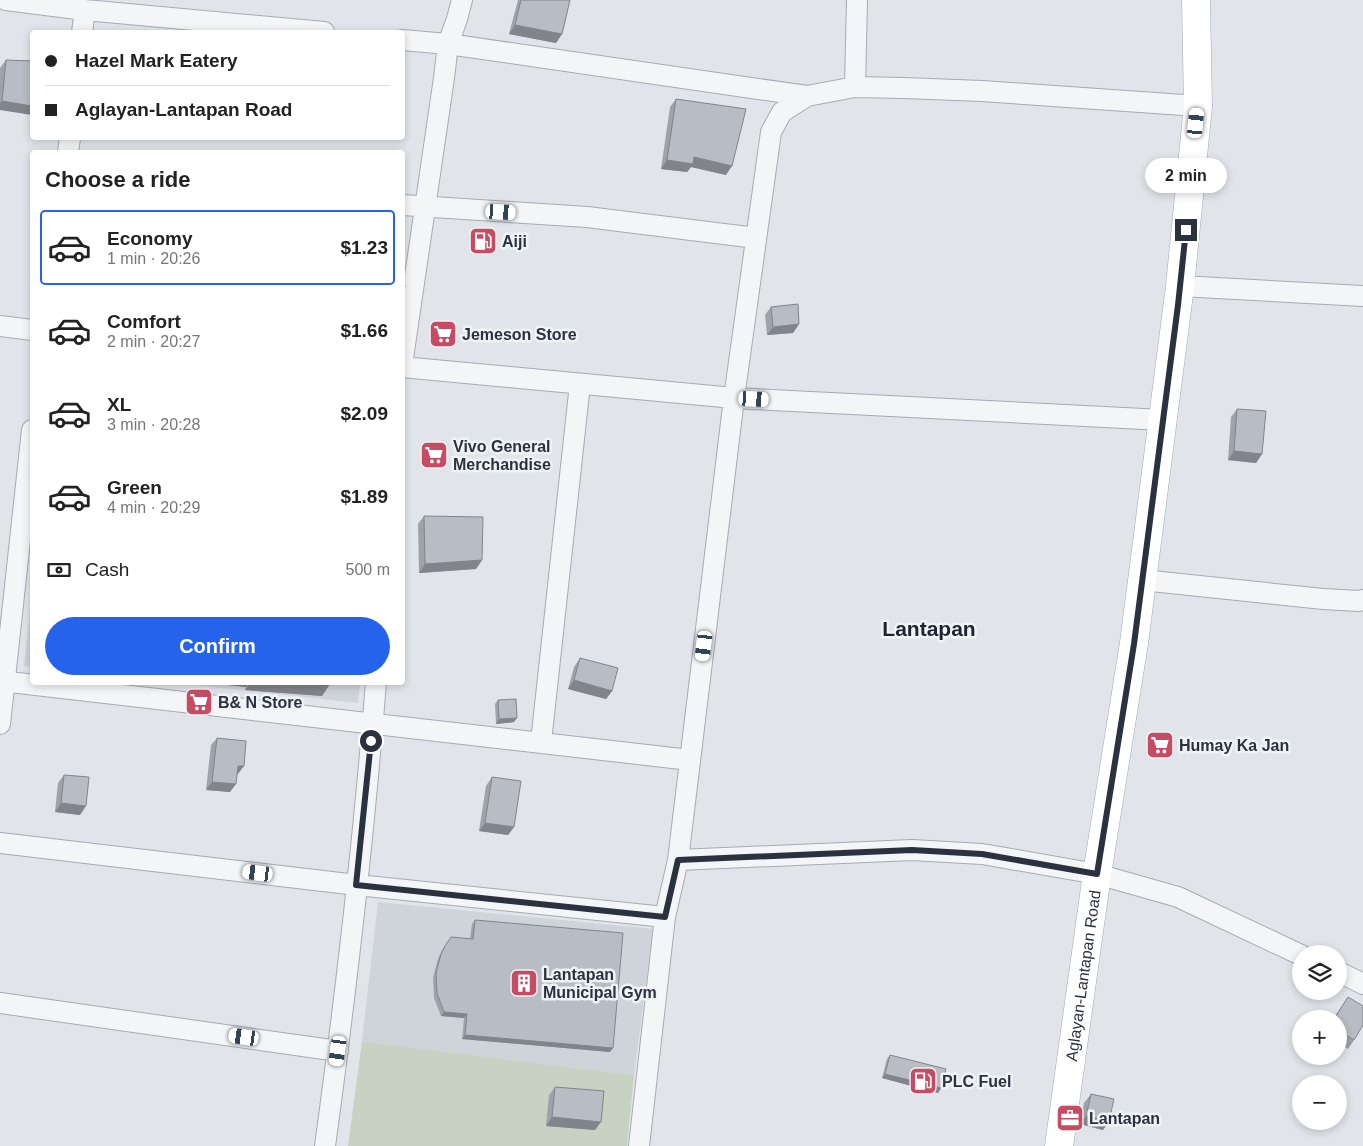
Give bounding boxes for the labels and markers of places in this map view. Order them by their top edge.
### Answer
fuel station icon: Aiji [468,226,498,256]
place label: Aiji [502,233,527,250]
supermarket icon: Jemeson Store [428,319,458,349]
place label: Jemeson Store [462,326,577,343]
place label: Vivo General Merchandise [453,438,551,473]
supermarket icon: Vivo General Merchandise [419,440,449,470]
supermarket icon: B& N Store [184,687,214,717]
place label: B& N Store [218,694,303,711]
supermarket icon: Humay Ka Jan [1145,730,1175,760]
place label: Humay Ka Jan [1179,737,1289,754]
place label: Lantapan Municipal Gym [543,966,657,1001]
building icon: Lantapan Municipal Gym [509,968,539,998]
fuel station icon: PLC Fuel [908,1066,938,1096]
place label: PLC Fuel [942,1073,1011,1090]
office icon: Lantapan [1055,1103,1085,1133]
place label: Lantapan [1089,1110,1160,1127]

